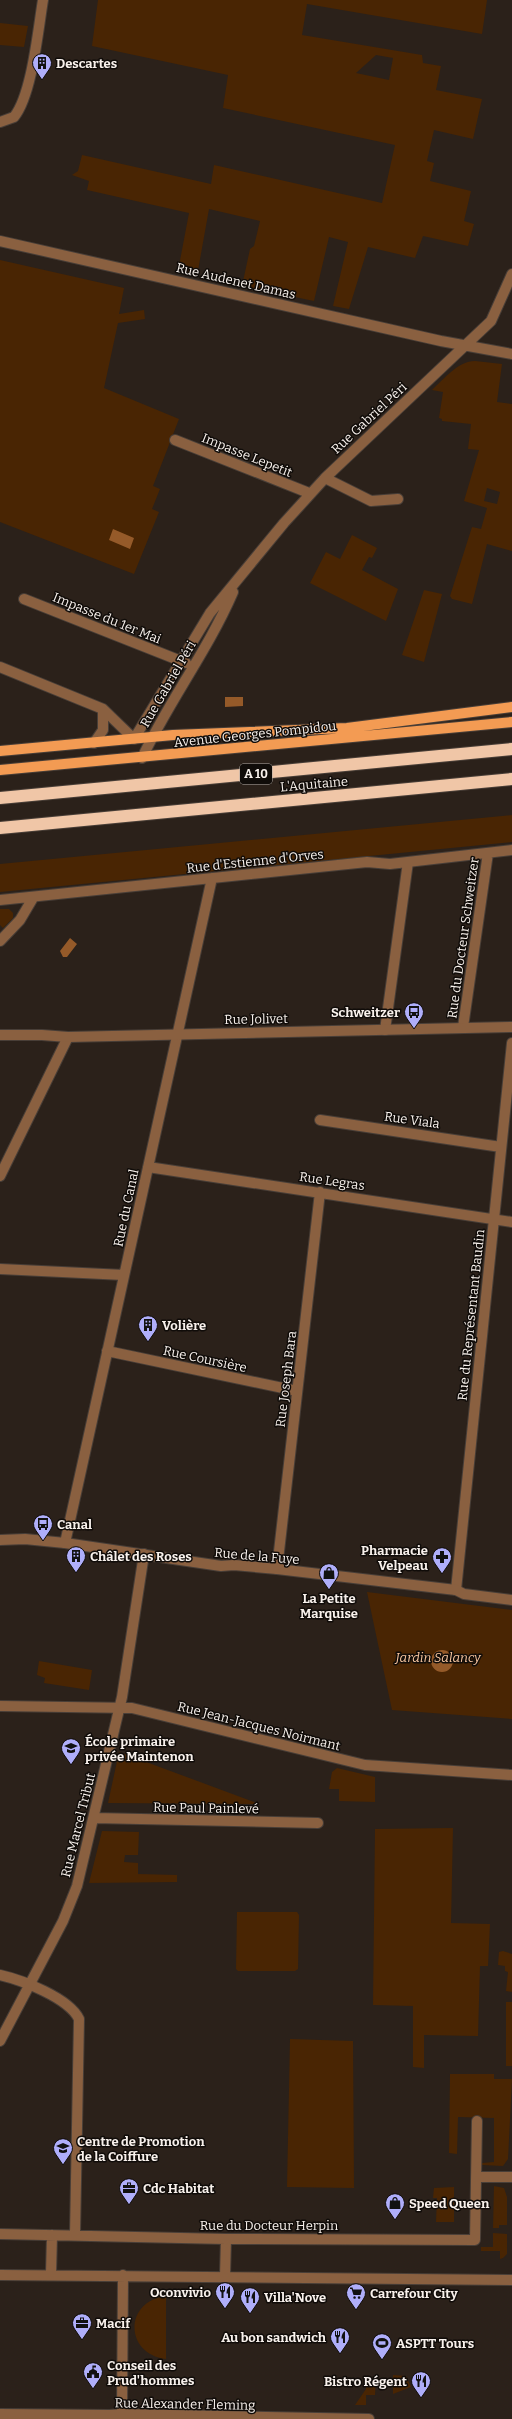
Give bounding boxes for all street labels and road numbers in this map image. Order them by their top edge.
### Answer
street label: Rue Audenet Damas [175,260,297,302]
street label: Rue Gabriel Péri [328,379,410,457]
street label: Impasse Lepetit [200,430,295,480]
street label: Impasse du 1er Mai [51,589,163,647]
street label: Rue Gabriel Péri [137,638,199,730]
street label: Avenue Georges Pompidou [173,718,337,750]
road number: A 10 [240,764,272,784]
street label: L'Aquitaine [279,774,349,794]
street label: Rue d'Estienne d'Orves [186,846,324,876]
street label: Rue du Docteur Schweitzer [444,856,482,1020]
street label: Rue Jolivet [224,1011,288,1027]
street label: Rue Viala [383,1109,441,1131]
street label: Rue du Canal [110,1168,142,1248]
street label: Rue Legras [298,1169,366,1193]
street label: Rue du Représentant Baudin [455,1228,488,1401]
street label: Rue Joseph Bara [273,1330,299,1428]
street label: Rue Coursière [162,1343,248,1375]
street label: Rue de la Fuye [214,1545,300,1567]
street label: Rue Jean-Jacques Noirmant [176,1699,342,1754]
street label: Rue Marcel Tribut [58,1771,98,1879]
street label: Rue Paul Painlevé [153,1800,259,1816]
street label: Rue du Docteur Herpin [200,2218,339,2233]
street label: Rue Alexander Fleming [115,2395,255,2413]

